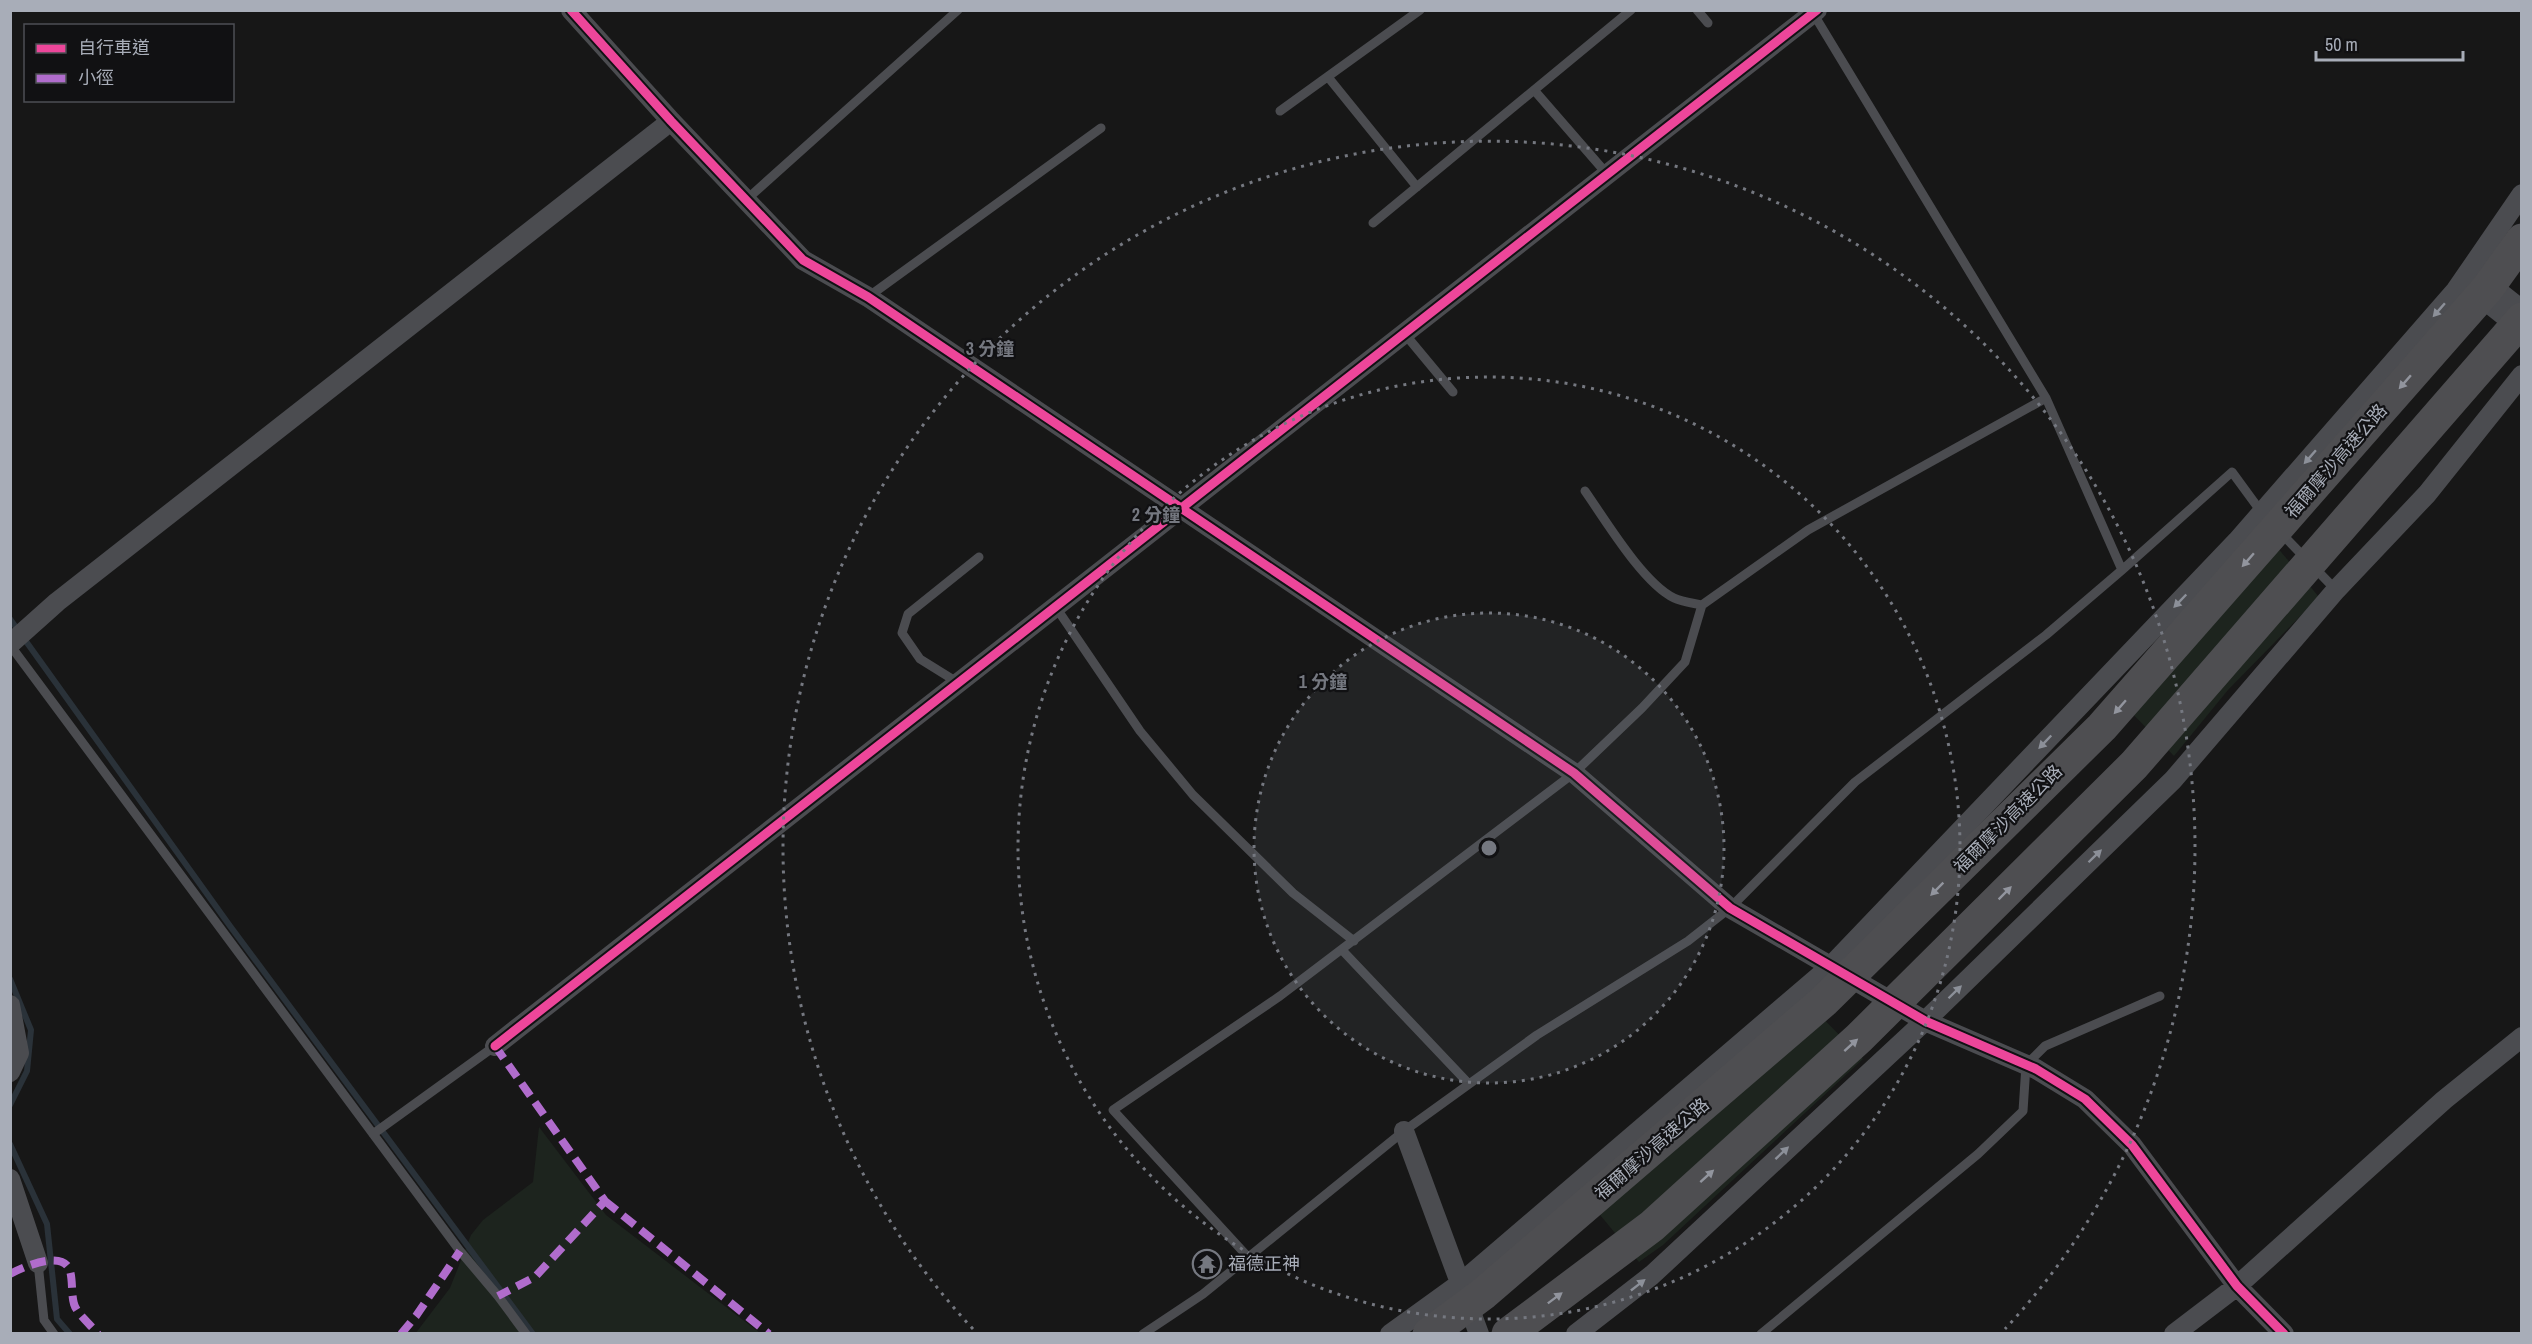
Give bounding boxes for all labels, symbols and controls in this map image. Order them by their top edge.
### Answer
legend [24,24,234,102]
scale bar [2316,24,2463,62]
text: 50 m [2325,32,2358,57]
text: 自行車道 [78,35,150,60]
text: 小徑 [78,65,114,90]
one-way arrow [2433,302,2446,317]
text: 3 分鐘 [966,336,1014,361]
one-way arrow [2399,374,2412,389]
street label: 福爾摩沙高速公路 [2279,398,2392,523]
one-way arrow [2304,449,2317,465]
text: 2 分鐘 [1132,502,1180,527]
one-way arrow [2242,552,2255,568]
one-way arrow [2173,594,2187,608]
text: 1 分鐘 [1299,669,1347,694]
one-way arrow [2113,699,2127,714]
one-way arrow [2038,735,2052,750]
street label: 福爾摩沙高速公路 [1948,759,2067,878]
centre of rings [1479,838,1499,858]
one-way arrow [2088,849,2102,863]
one-way arrow [1931,882,1945,896]
one-way arrow [1997,886,2012,900]
one-way arrow [1948,985,1962,999]
one-way arrow [1843,1039,1858,1052]
street label: 福爾摩沙高速公路 [1589,1092,1714,1205]
one-way arrow [1775,1146,1790,1160]
one-way arrow [1699,1170,1714,1183]
temple icon: 福德正神 [1191,1248,1223,1280]
place label: 福德正神 [1228,1251,1300,1276]
one-way arrow [1631,1279,1646,1291]
one-way arrow [1548,1293,1563,1305]

